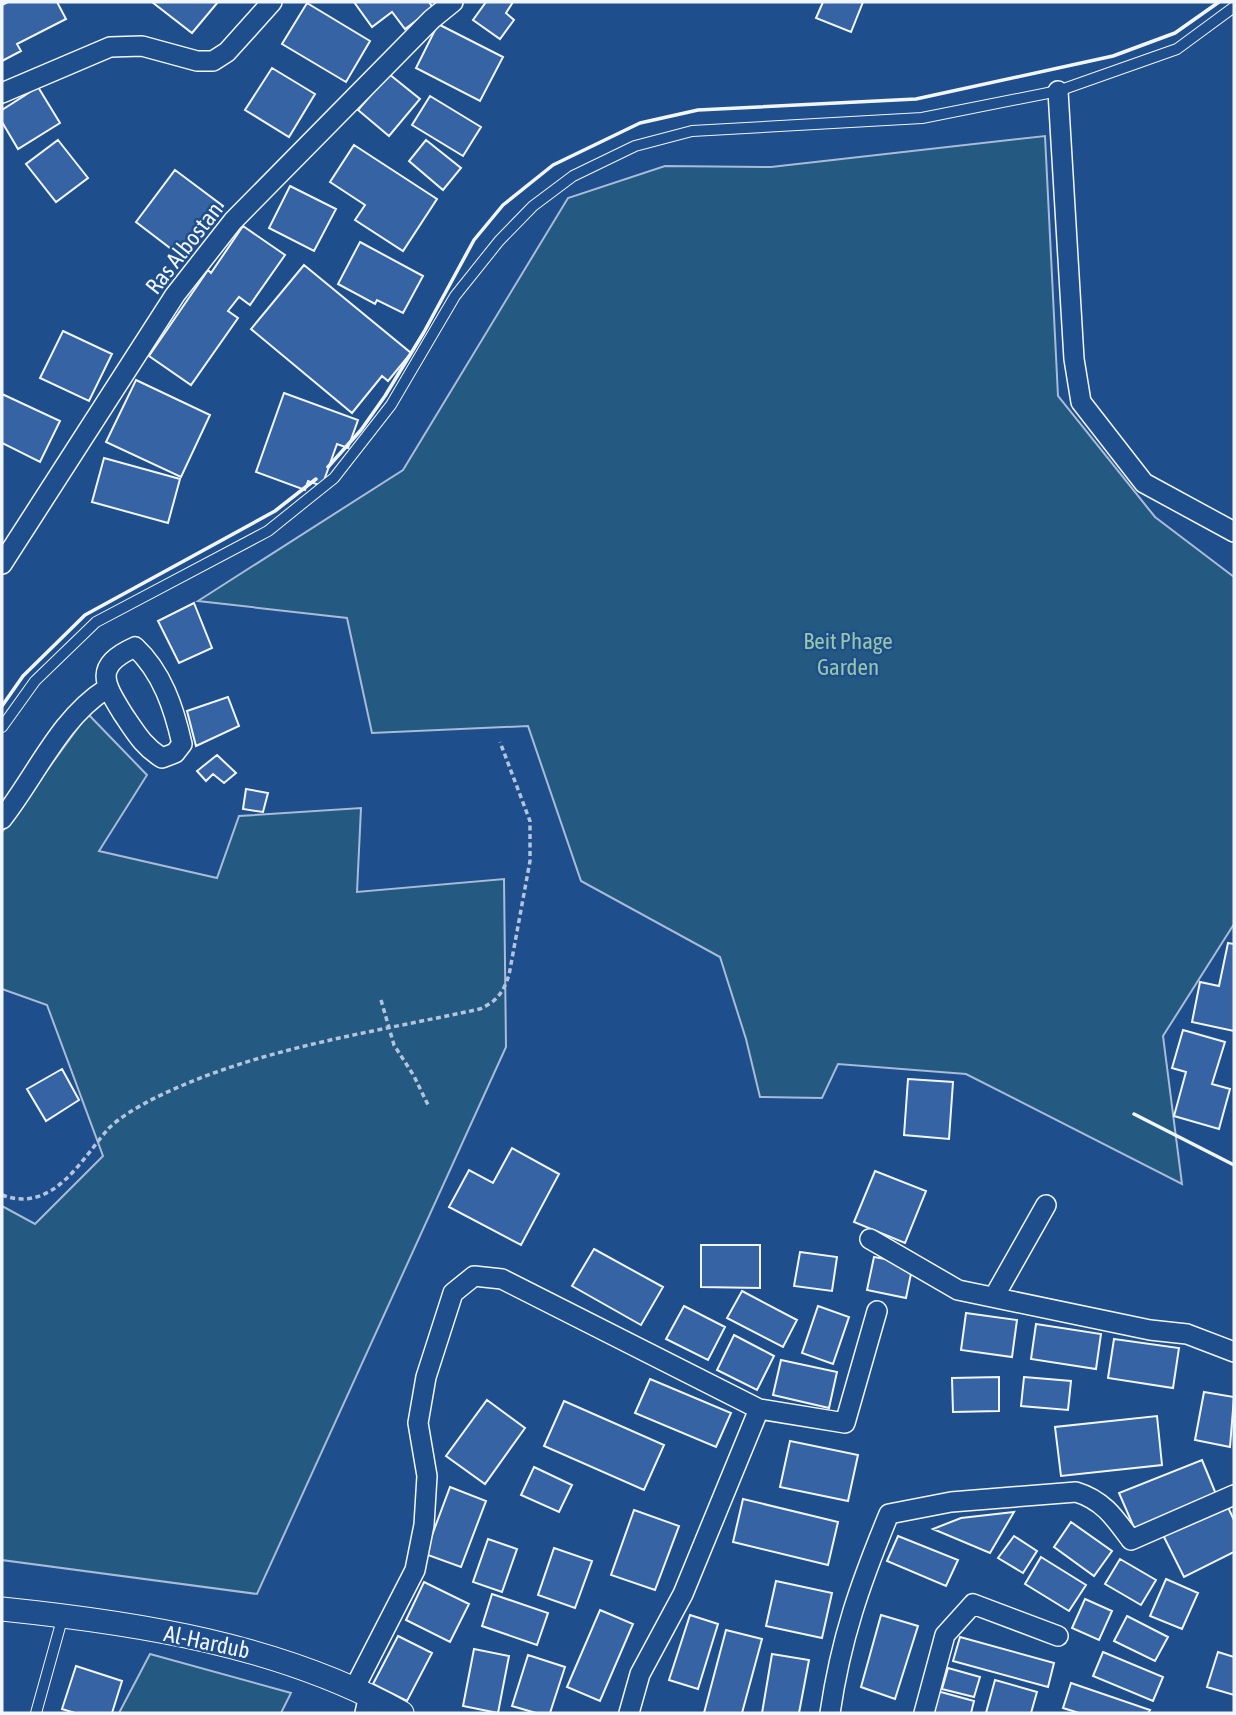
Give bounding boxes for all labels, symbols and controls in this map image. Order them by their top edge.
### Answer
street label: Ras Albostan [140,197,228,299]
park label: Beit Phage Garden [803,628,893,680]
street label: Al-Hardub [162,1620,252,1664]

